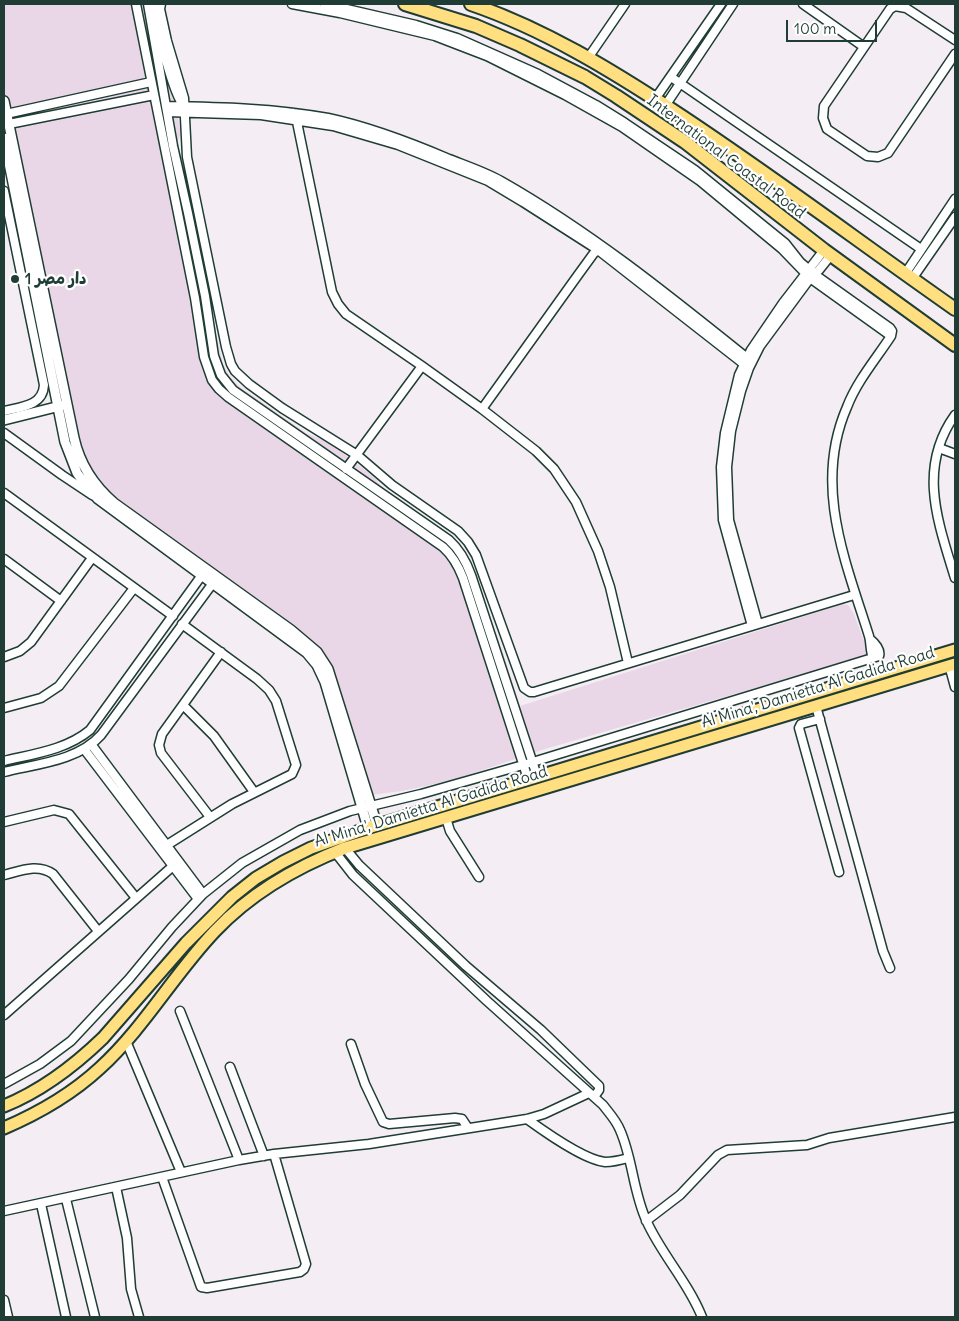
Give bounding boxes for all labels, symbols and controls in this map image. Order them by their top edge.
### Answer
scale bar [789,10,880,42]
text: 100 m [794,19,836,38]
street label: International Coastal Road [643,91,809,223]
place label: دار مصر 1 [25,269,86,289]
marker: دار مصر 1 [9,273,21,285]
street label: Al Mina', Damietta Al Gadida Road [699,643,937,733]
street label: Al Mina', Damietta Al Gadida Road [312,762,550,852]

